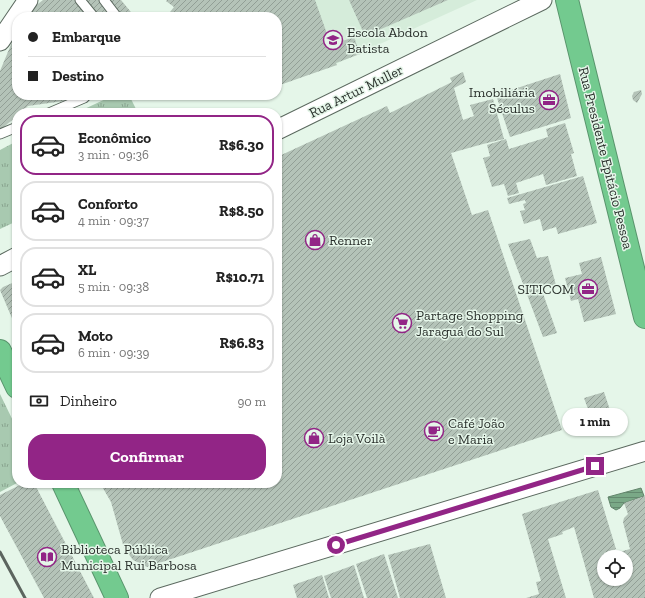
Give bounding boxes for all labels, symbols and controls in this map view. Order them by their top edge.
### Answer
place label: Escola Abdon Batista [347,24,428,57]
text: Embarque [52,28,121,46]
school or university icon: Escola Abdon Batista [322,29,344,51]
street label: Rua Artur Muller [306,61,406,122]
street label: Rua Presidente Epitácio Pessoa [575,65,636,251]
text: Destino [52,67,104,85]
place label: Imobiliária Séculus [469,84,535,117]
office icon: Imobiliária Séculus [538,89,560,111]
icon: car [30,127,66,163]
text: Econômico [78,129,151,147]
text: R$6.30 [219,136,264,154]
text: 3 min · 09:36 [78,147,149,162]
icon: car [30,193,66,229]
text: Conforto [78,195,138,213]
text: R$8.50 [219,202,264,220]
text: 4 min · 09:37 [78,213,149,228]
shop icon: Renner [304,229,326,251]
place label: Renner [329,232,373,249]
icon: car [30,259,66,295]
text: XL [78,261,96,279]
text: R$10.71 [216,268,264,286]
office icon: SITICOM [577,278,599,300]
text: 5 min · 09:38 [78,279,149,294]
place label: SITICOM [518,281,574,298]
place label: Partage Shopping Jaraguá do Sul [416,307,524,340]
supermarket icon: Partage Shopping Jaraguá do Sul [391,312,413,334]
icon: car [30,325,66,361]
text: Moto [78,327,113,345]
text: R$6.83 [220,334,264,352]
text: 6 min · 09:39 [78,345,149,360]
icon: cash [28,390,50,412]
text: Dinheiro [60,392,117,410]
text: 90 m [237,394,266,409]
callout: 1 min [562,408,628,436]
text: 1 min [580,414,610,429]
place label: Café João e Maria [448,415,505,448]
cafe icon: Café João e Maria [423,420,445,442]
shop icon: Loja Voilà [303,427,325,449]
place label: Loja Voilà [328,430,386,447]
button: Confirmar [28,434,266,480]
route end [586,457,604,475]
route start [327,536,345,554]
place label: Biblioteca Pública Municipal Rui Barbosa [61,541,197,574]
library icon: Biblioteca Pública Municipal Rui Barbosa [36,546,58,568]
map controls [597,550,633,586]
button: locate [597,550,633,586]

